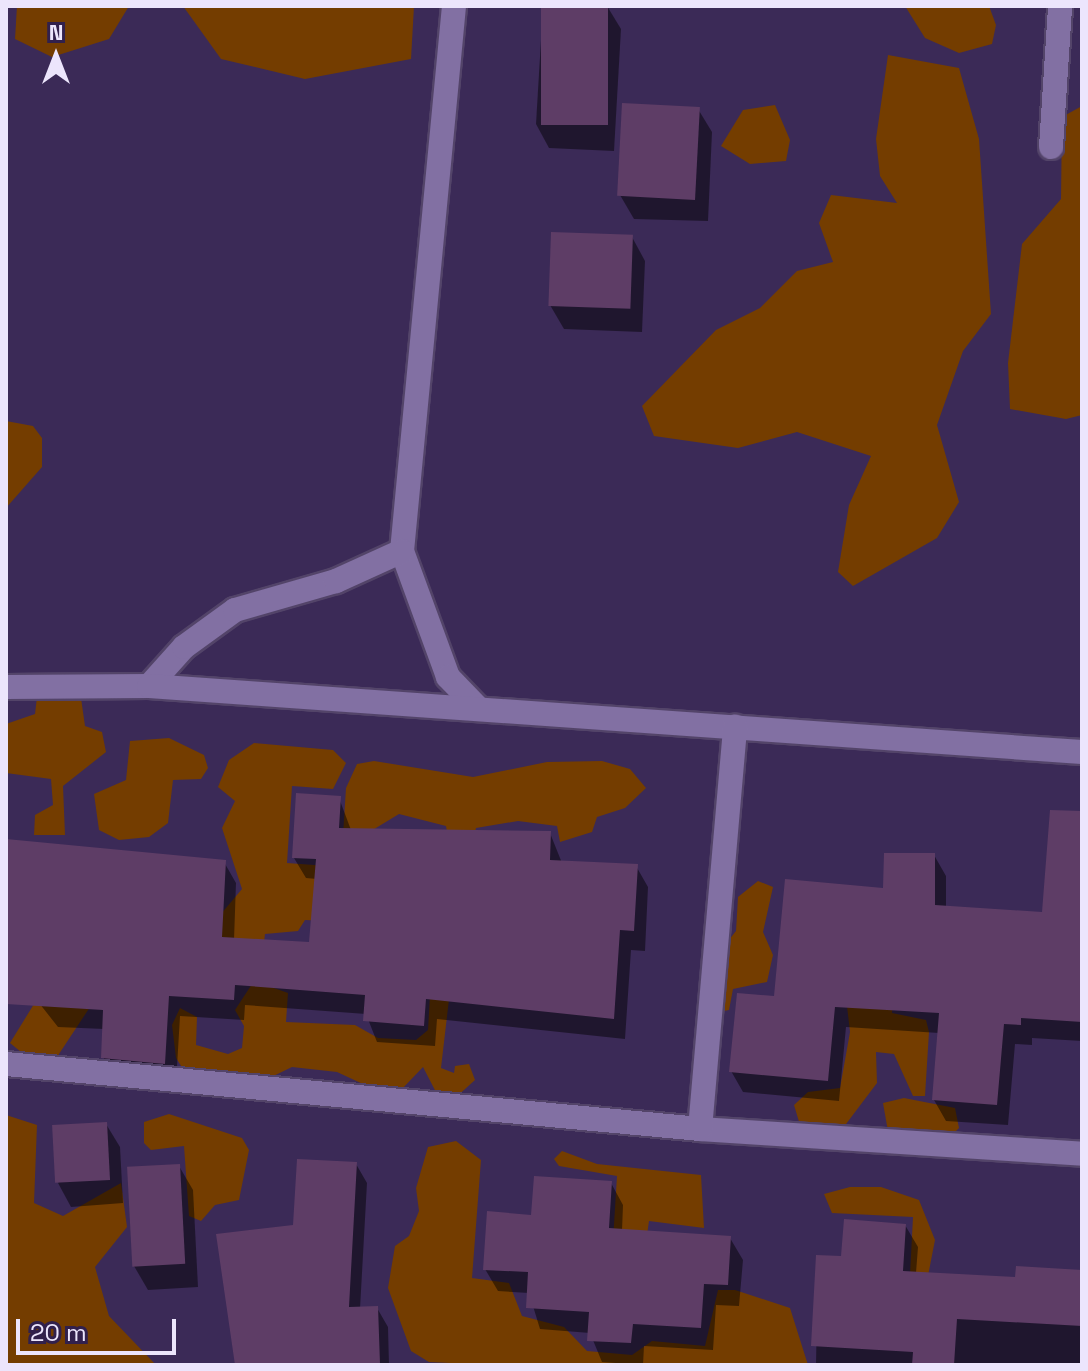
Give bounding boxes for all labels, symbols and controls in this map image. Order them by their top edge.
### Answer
north arrow [16,16,96,96]
text: N [49,18,63,46]
scale bar [20,1303,180,1353]
text: 20 m [30,1317,87,1348]

